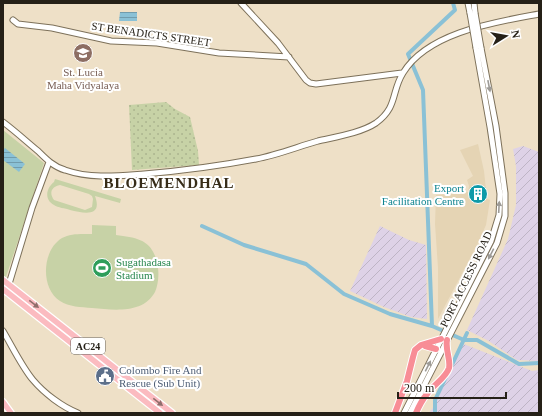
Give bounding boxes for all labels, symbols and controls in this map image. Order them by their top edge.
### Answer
north arrow [486,16,526,56]
street label: ST BENADICTS STREET [91,20,212,48]
text: N [509,29,522,39]
school or university icon: St. Lucia Maha Vidyalaya [72,42,94,64]
place label: St. Lucia Maha Vidyalaya [47,66,119,91]
one-way arrow [486,80,492,92]
district label: BLOEMENDHAL [103,175,235,191]
place label: Export Facilitation Centre [382,182,464,207]
building icon: Export Facilitation Centre [467,183,489,205]
one-way arrow [496,201,503,213]
street label: PORT ACCESS ROAD [438,229,494,329]
one-way arrow [488,248,494,260]
place label: Sugathadasa Stadium [116,256,171,281]
sports icon: Sugathadasa Stadium [91,257,113,279]
one-way arrow [28,300,39,308]
road number: AC24 [71,338,105,354]
one-way arrow [424,360,431,371]
place label: Colombo Fire And Rescue (Sub Unit) [119,364,202,390]
public building icon: Colombo Fire And Rescue (Sub Unit) [94,365,116,387]
scale bar [398,374,506,400]
text: 200 m [404,381,435,395]
one-way arrow [152,398,163,406]

